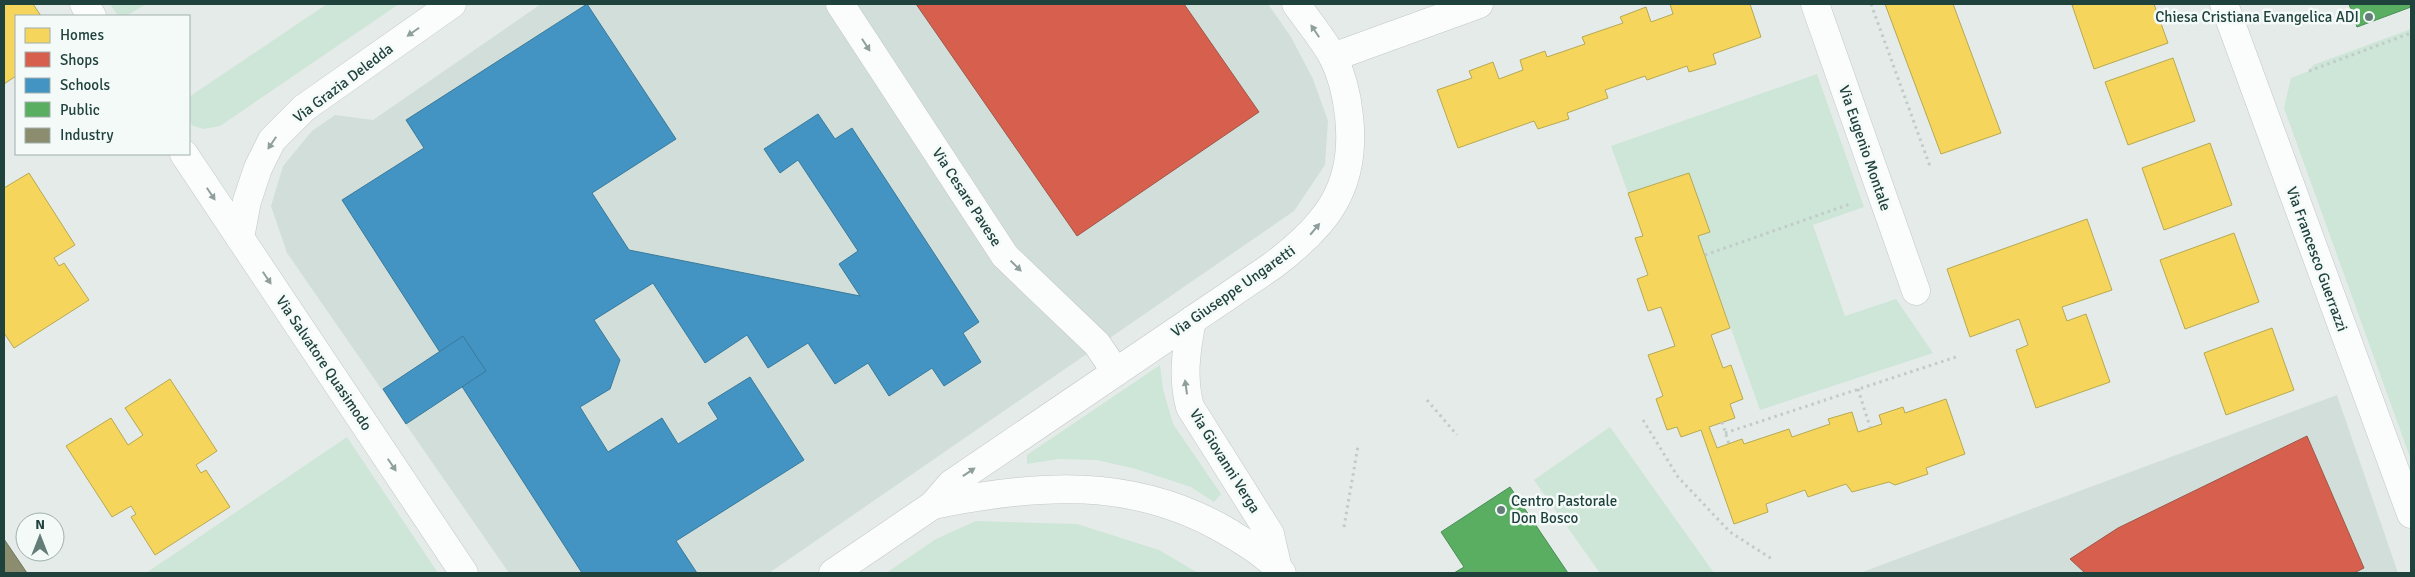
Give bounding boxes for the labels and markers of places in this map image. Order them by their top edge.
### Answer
place label: Chiesa Cristiana Evangelica ADI [2155,8,2359,26]
marker: Chiesa Cristiana Evangelica ADI [2363,11,2375,23]
place label: Centro Pastorale Don Bosco [1511,492,1617,527]
marker: Centro Pastorale Don Bosco [1495,504,1507,516]

